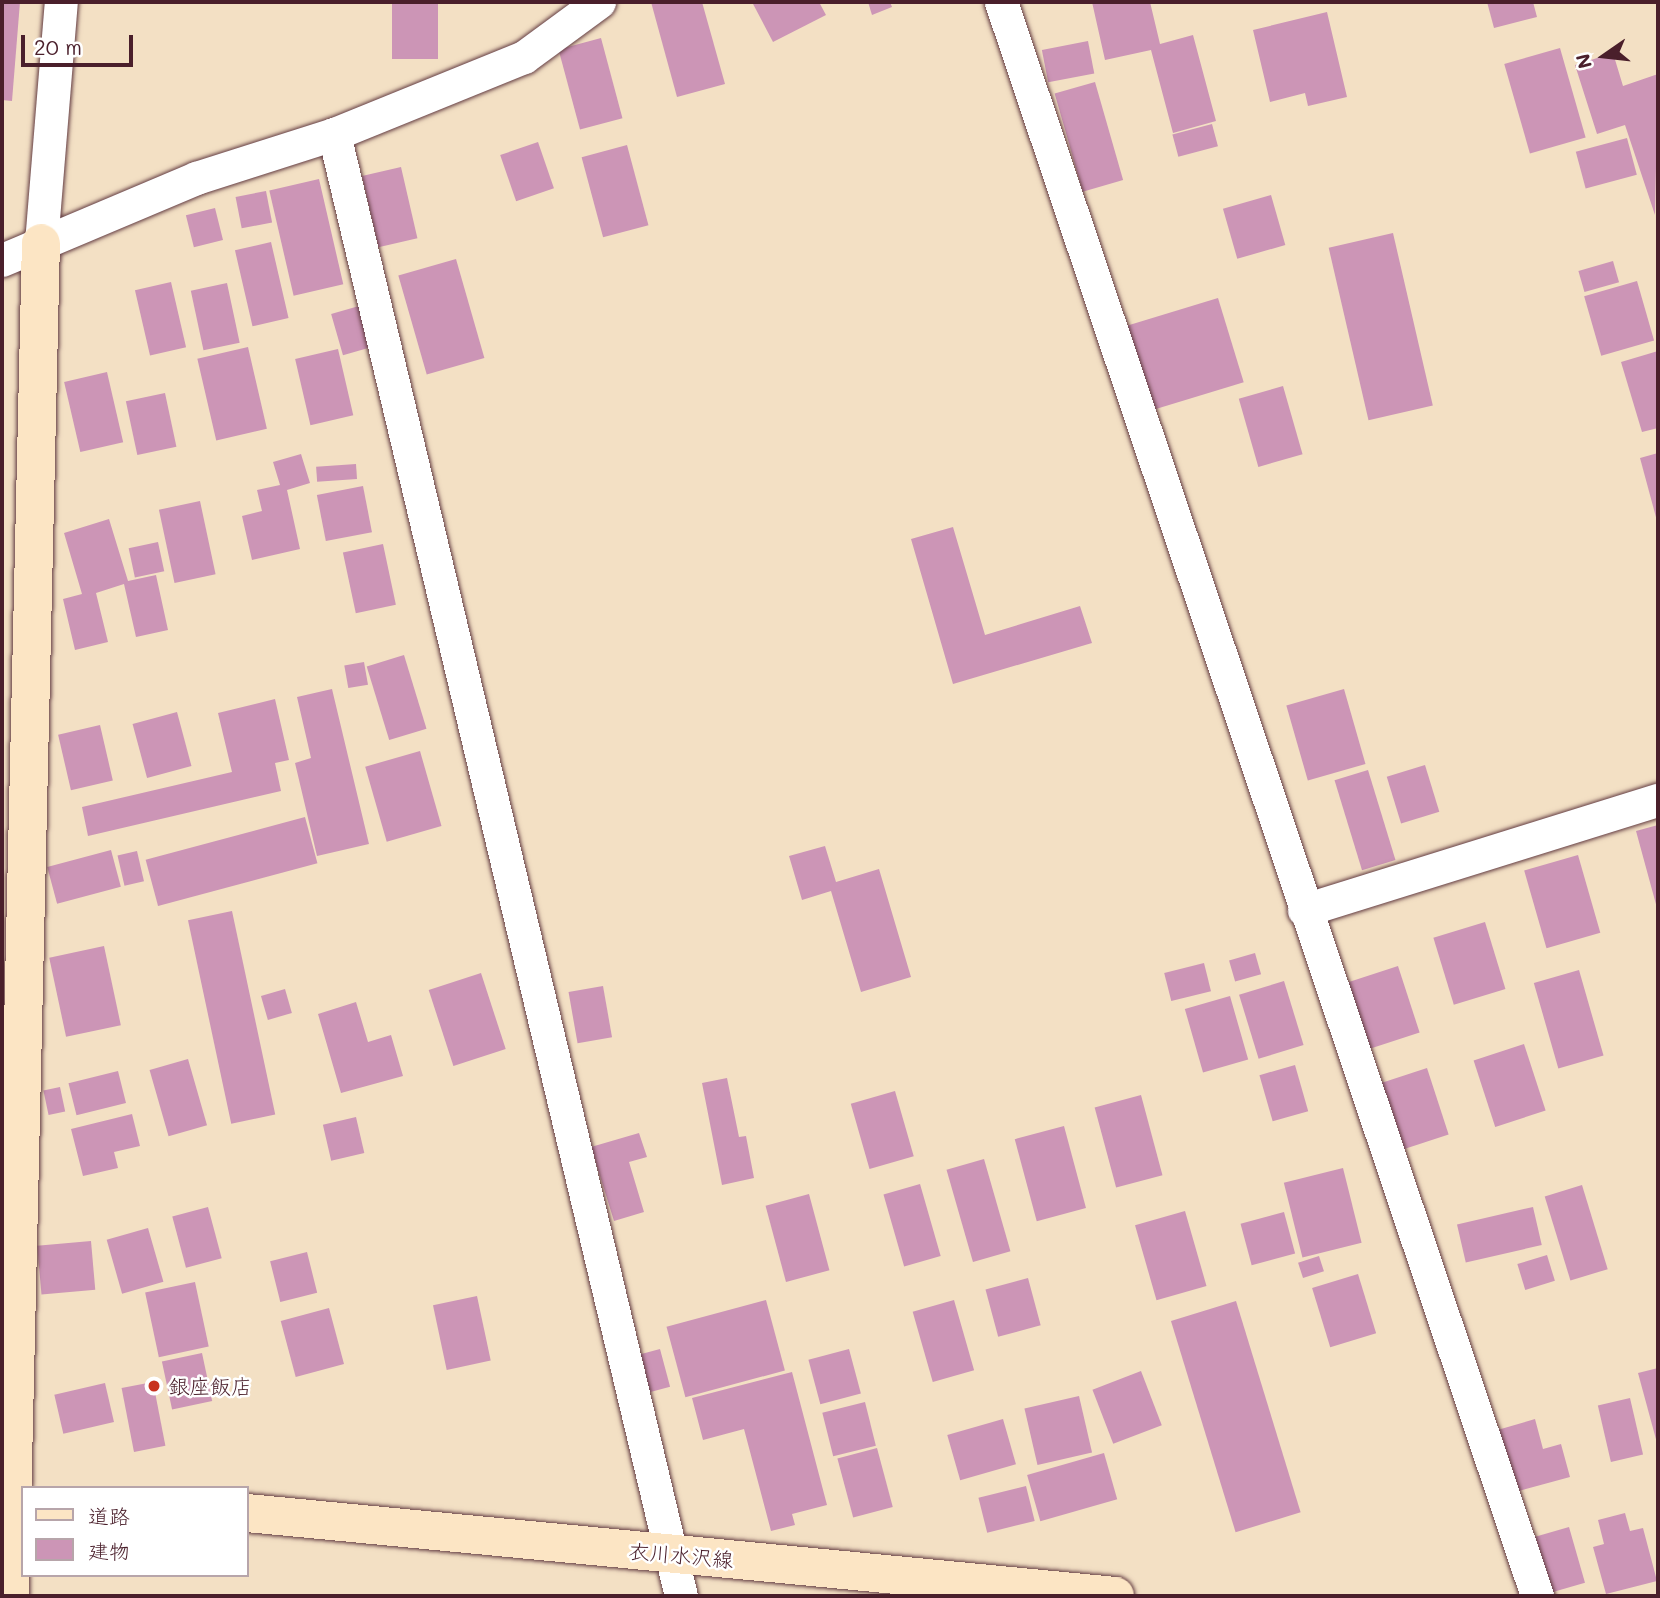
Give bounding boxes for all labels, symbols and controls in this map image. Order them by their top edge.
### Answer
scale bar [24,21,136,65]
north arrow [1569,21,1639,91]
text: 20 m [34,33,82,60]
text: N [1569,51,1597,71]
place label: 銀座飯店 [168,1373,252,1399]
marker: 銀座飯店 [146,1378,162,1394]
legend [21,1486,248,1577]
text: 道路 [88,1502,130,1529]
text: 建物 [88,1537,130,1564]
street label: 衣川水沢線 [628,1538,734,1572]

